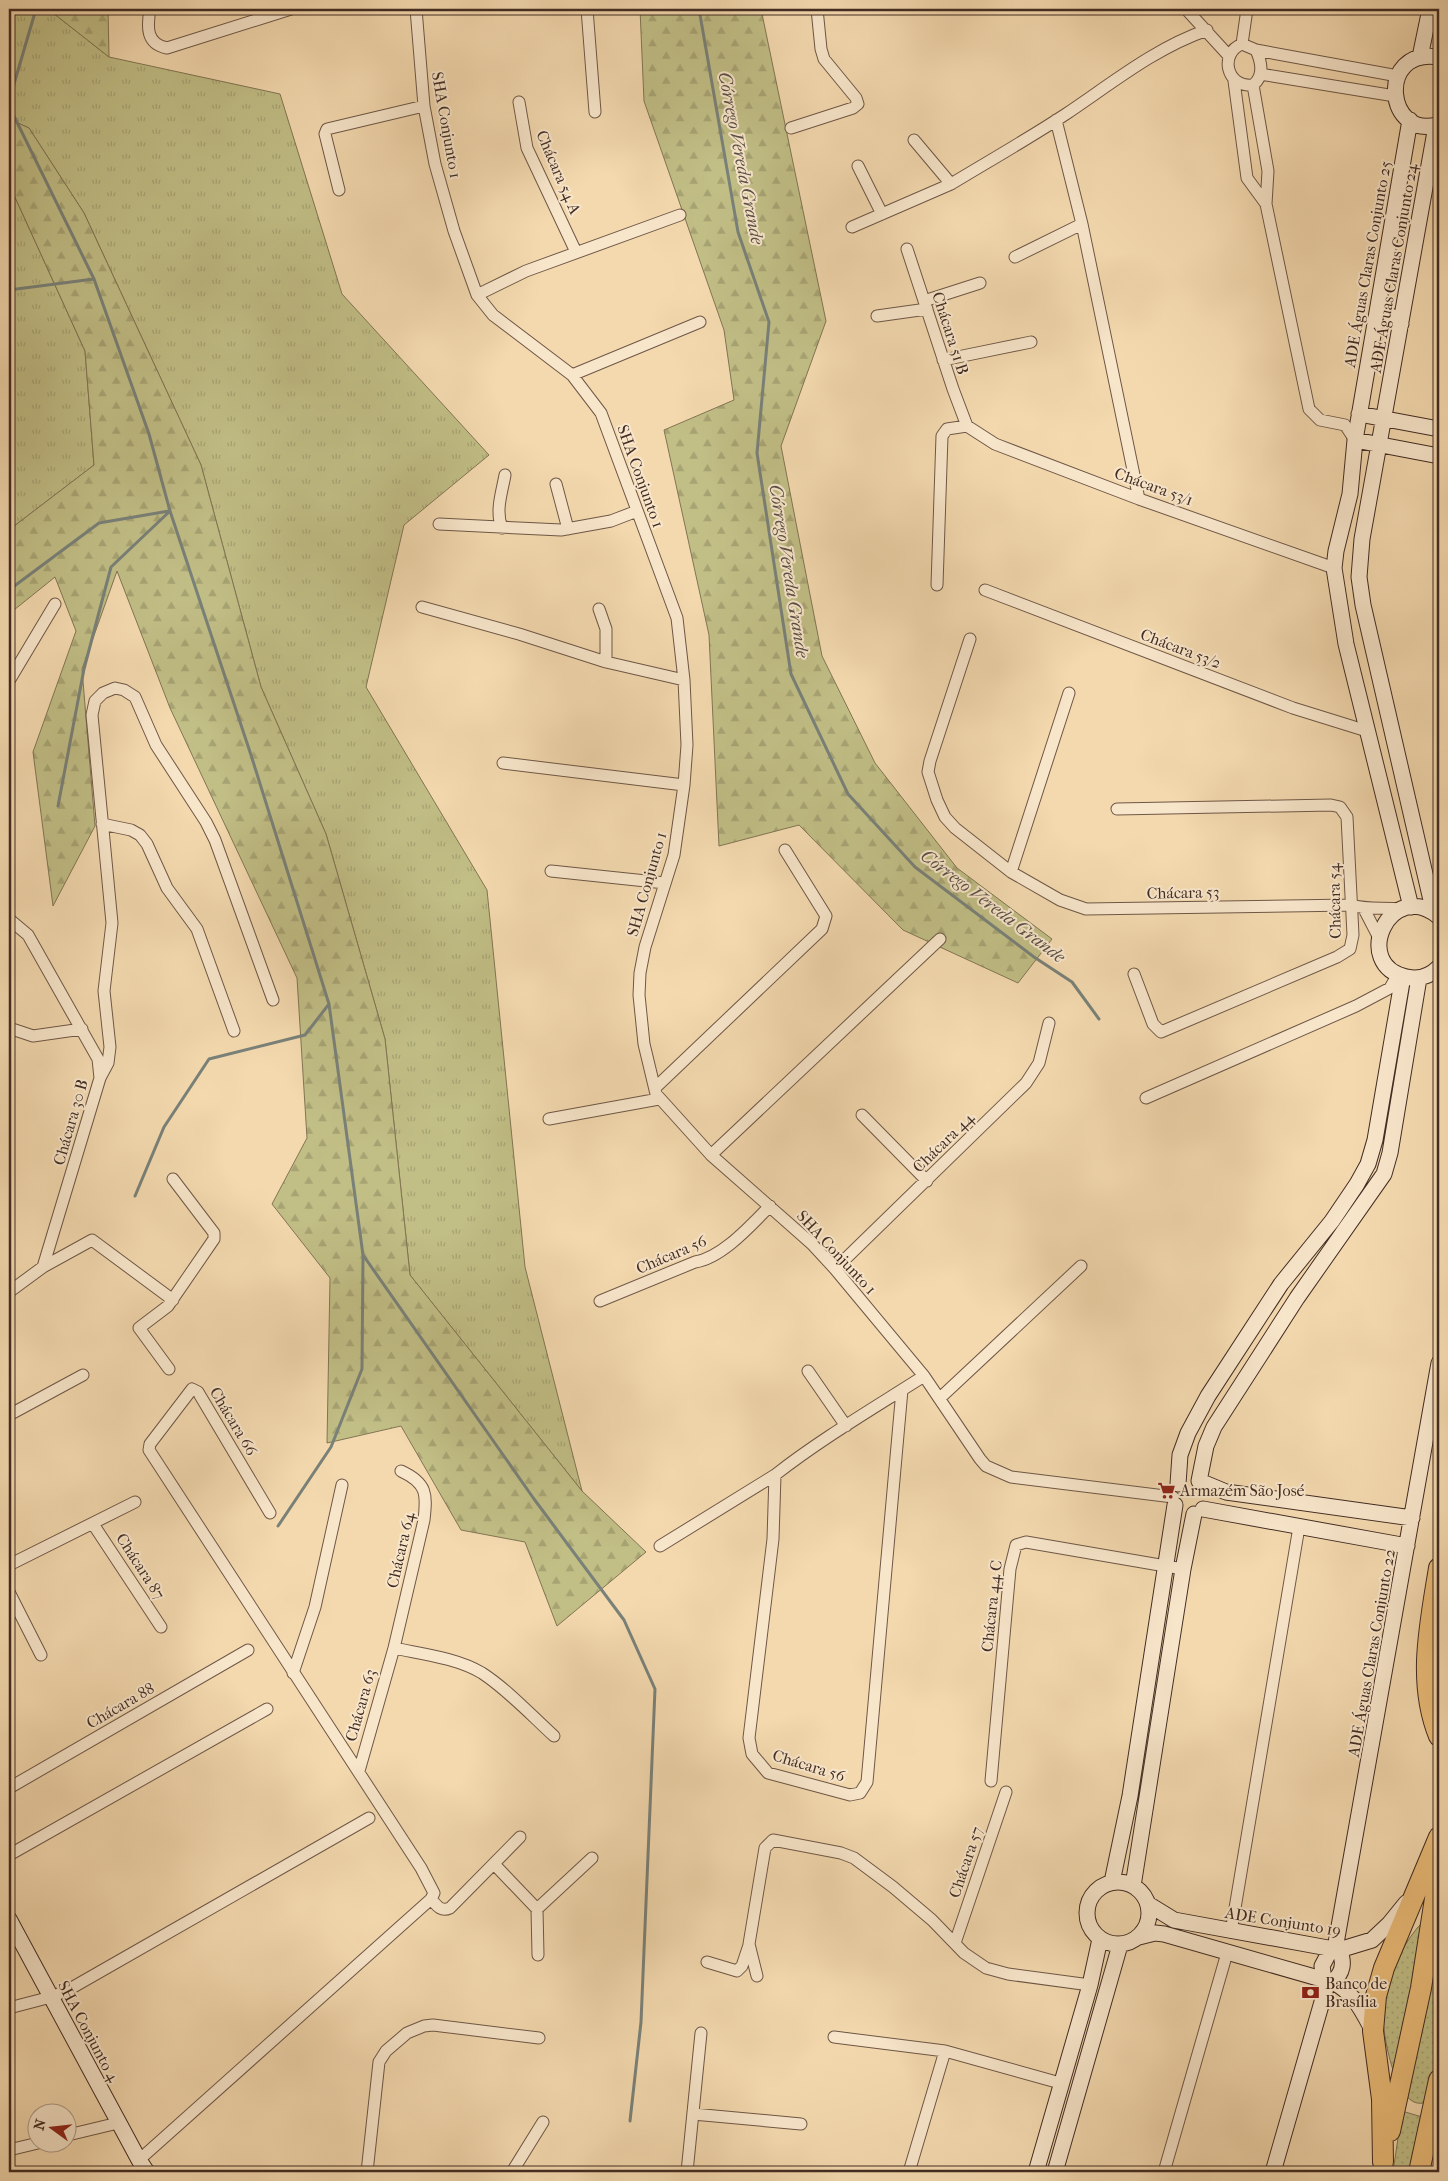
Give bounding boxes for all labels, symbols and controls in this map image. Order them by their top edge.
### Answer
street label: SHA Conjunto 1 [428,70,465,180]
water label: Córrego Vereda Grande [713,70,768,247]
street label: Chácara 54 A [532,127,585,218]
street label: ADE Águas Claras Conjunto 25 [1339,159,1395,370]
street label: ADE Águas Claras Conjunto 24 [1365,161,1421,375]
street label: Chácara 51 B [928,289,973,377]
street label: SHA Conjunto 1 [613,422,668,530]
street label: Chácara 53/1 [1112,463,1196,509]
water label: Córrego Vereda Grande [764,483,813,660]
street label: Chácara 53/2 [1138,624,1224,673]
street label: SHA Conjunto 1 [622,830,671,939]
water label: Córrego Vereda Grande [916,845,1070,968]
street label: Chácara 54 [1324,862,1345,939]
street label: Chácara 53 [1146,882,1220,903]
street label: Chácara 30 B [49,1077,92,1167]
street label: Chácara 44 [909,1108,978,1176]
street label: SHA Conjunto 1 [793,1206,880,1298]
street label: Chácara 56 [633,1231,710,1278]
street label: Chácara 66 [206,1384,262,1459]
supermarket icon: Armazém São José [1156,1480,1176,1500]
place label: Armazém São José [1179,1481,1305,1500]
street label: Chácara 64 [383,1510,419,1590]
street label: Chácara 87 [112,1530,169,1603]
street label: ADE Águas Claras Conjunto 22 [1343,1547,1399,1759]
street label: Chácara 44 C [977,1559,1006,1653]
street label: Chácara 63 [341,1667,380,1744]
street label: Chácara 88 [83,1678,158,1732]
street label: Chácara 56 [770,1745,848,1786]
street label: Chácara 57 [944,1824,987,1900]
street label: ADE Conjunto 19 [1223,1903,1342,1940]
place label: Banco de Brasília [1325,1974,1387,2011]
street label: SHA Conjunto 4 [54,1977,123,2086]
bank icon: Banco de Brasília [1301,1982,1321,2002]
north arrow [28,2104,78,2154]
text: N [30,2117,50,2132]

